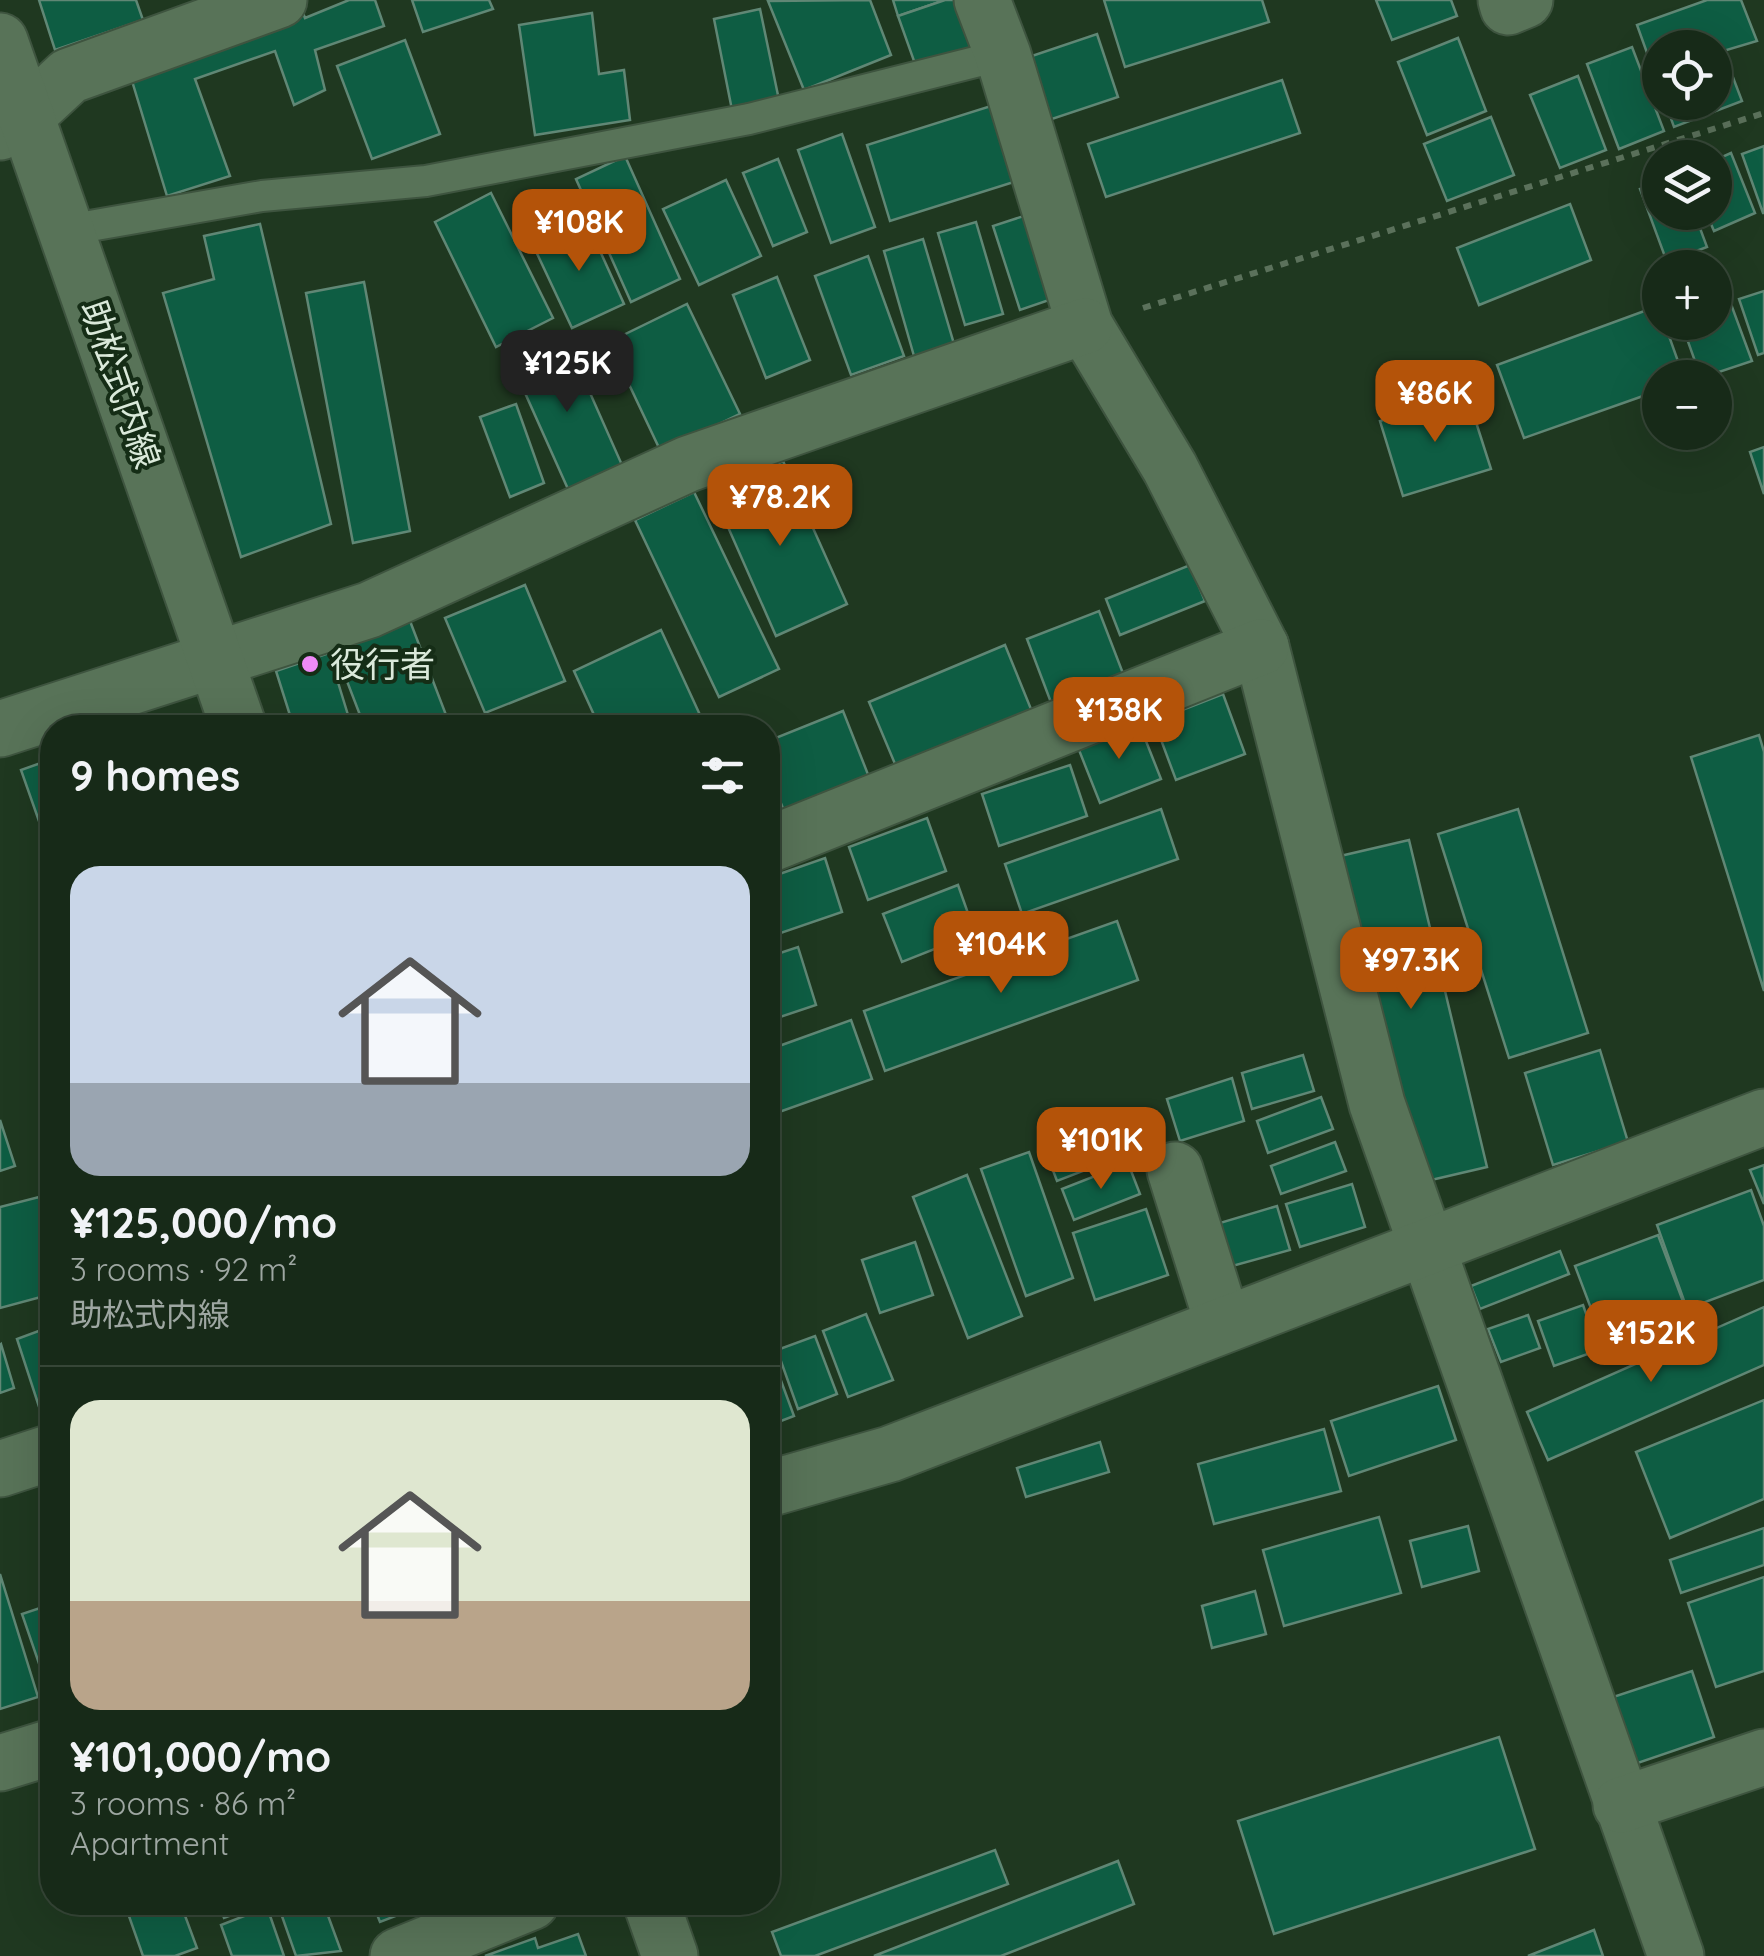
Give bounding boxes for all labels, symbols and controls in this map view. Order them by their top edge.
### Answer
map controls [1642,30,1732,450]
button: locate [1642,30,1732,120]
button: layers [1642,140,1732,230]
pin: ¥108K [509,189,649,274]
text: ¥108K [534,201,624,241]
button: + [1642,250,1732,340]
street label: 助松式内線 [72,294,170,474]
pin: ¥125K [497,330,637,415]
text: ¥125K [522,342,612,382]
pin: ¥86K [1376,360,1494,445]
button: − [1642,360,1732,450]
text: ¥86K [1397,372,1473,412]
pin: ¥78.2K [699,464,861,549]
text: ¥78.2K [729,476,831,516]
place label: 役行者 [330,642,435,686]
marker: 役行者 [299,653,321,675]
pin: ¥138K [1049,677,1189,762]
text: ¥138K [1075,689,1163,729]
icon: filters [695,748,750,803]
text: 9 homes [70,749,240,802]
pin: ¥104K [931,911,1071,996]
text: ¥104K [956,923,1046,963]
pin: ¥97.3K [1330,927,1492,1012]
icon: home [320,931,500,1111]
text: ¥97.3K [1362,939,1460,979]
pin: ¥101K [1031,1107,1171,1192]
text: ¥101K [1059,1119,1143,1159]
text: ¥125,000/mo [70,1196,337,1249]
text: 3 rooms · 92 m² [70,1249,297,1289]
text: 助松式内線 [70,1294,230,1334]
pin: ¥152K [1581,1300,1721,1385]
text: ¥152K [1606,1312,1696,1352]
icon: home [320,1465,500,1645]
text: ¥101,000/mo [70,1730,331,1783]
text: 3 rooms · 86 m² [70,1783,296,1823]
text: Apartment [70,1823,229,1863]

